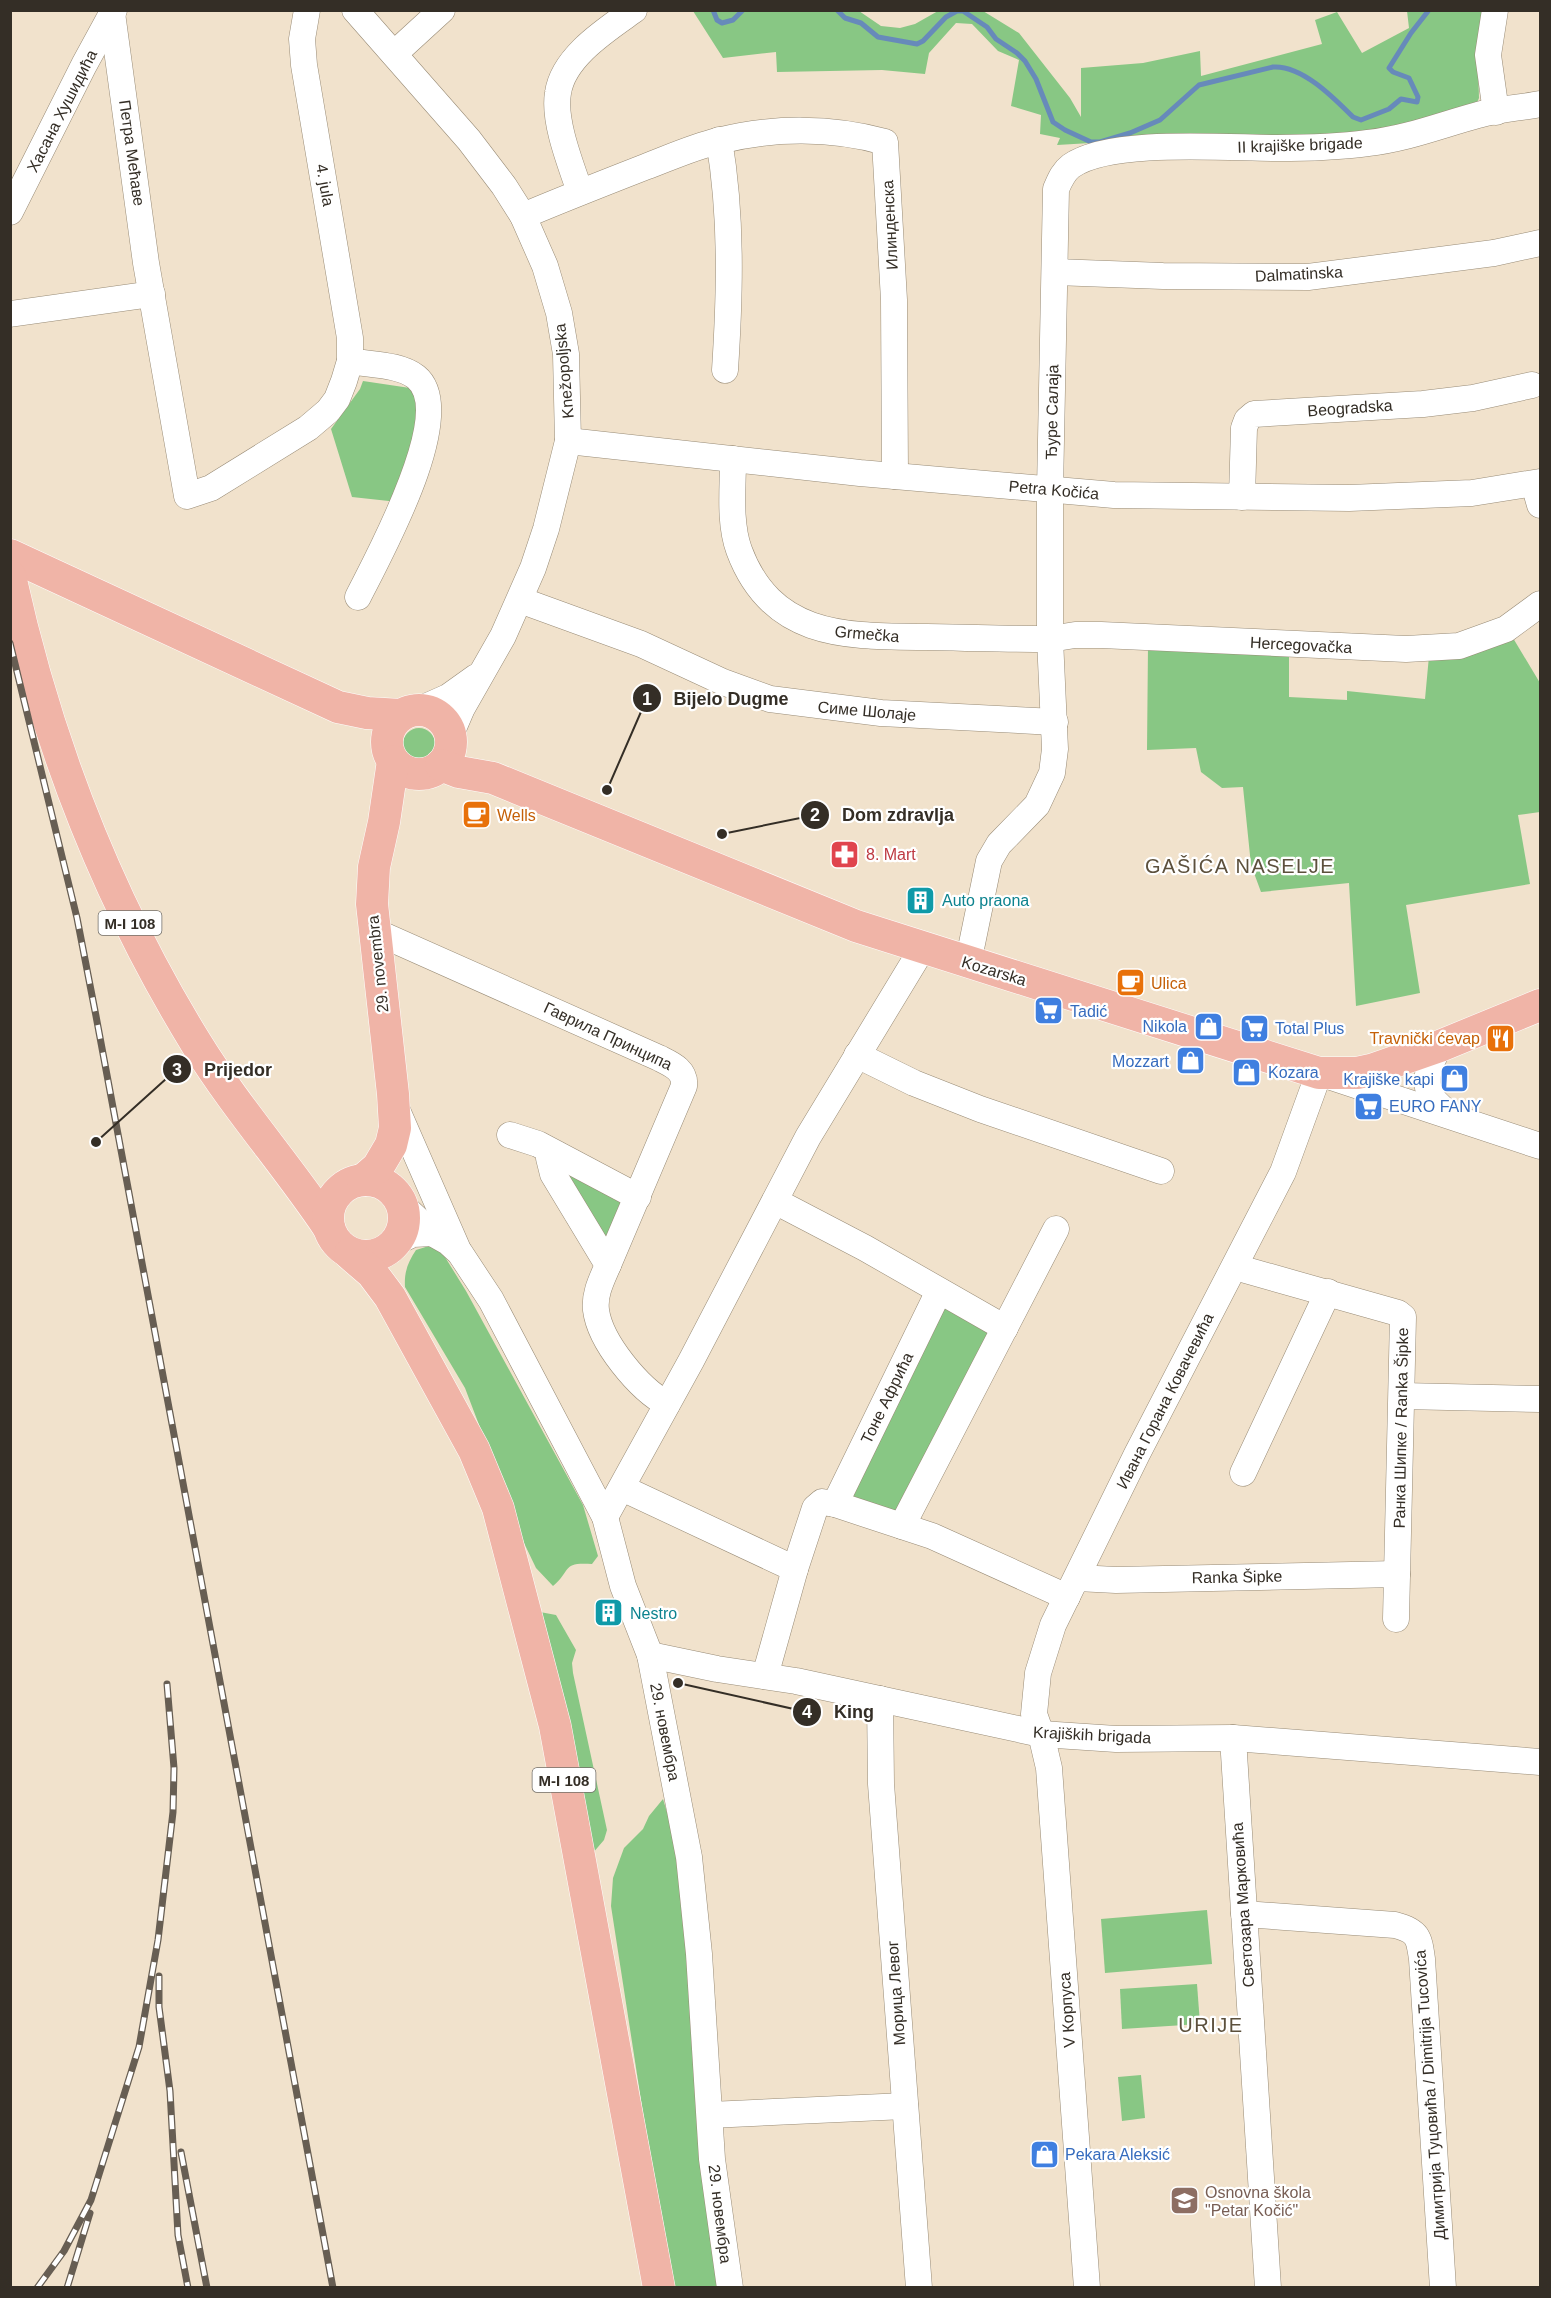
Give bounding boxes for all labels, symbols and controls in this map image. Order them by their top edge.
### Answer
street label: Хасана Хушидића [24,47,100,175]
street label: Петра Мећаве [116,99,148,207]
street label: II krajiške brigade [1237,134,1363,156]
street label: 4. jula [313,162,337,208]
street label: Илинденска [879,180,901,270]
street label: Dalmatinska [1255,263,1344,285]
street label: Knežopoljska [551,323,577,419]
street label: Ђуре Салаја [1043,364,1061,460]
street label: Beogradska [1307,397,1393,419]
street label: Petra Kočića [1008,478,1100,502]
street label: Grmečka [834,623,900,645]
street label: Hercegovačka [1249,634,1353,656]
callout: Bijelo Dugme [632,680,801,716]
text: 1 [642,689,652,709]
text: Bijelo Dugme [673,689,789,709]
street label: Симе Шолаје [817,698,917,724]
callout: Dom zdravlja [800,797,966,833]
cafe icon: Wells [460,799,492,831]
text: 2 [810,805,820,825]
text: Dom zdravlja [842,805,955,825]
place label: Wells [497,807,536,824]
pharmacy icon: 8. Mart [829,838,861,870]
place label: 8. Mart [866,846,916,863]
district label: GAŠIĆA NASELJE [1145,855,1335,877]
building icon: Auto praona [905,884,937,916]
place label: Auto praona [942,892,1029,909]
road number: M-I 108 [98,911,162,935]
street label: 29. novembra [364,914,392,1014]
street label: Kozarska [960,953,1028,989]
cafe icon: Ulica [1114,967,1146,999]
place label: Ulica [1151,975,1187,992]
supermarket icon: Tadić [1033,995,1065,1027]
street label: Гаврила Принципа [541,999,675,1073]
place label: Tadić [1070,1003,1107,1020]
shop icon: Nikola [1192,1010,1224,1042]
supermarket icon: Total Plus [1238,1012,1270,1044]
place label: Nikola [1143,1018,1187,1035]
place label: Total Plus [1275,1020,1344,1037]
restaurant icon: Travnički ćevap [1485,1022,1517,1054]
place label: Travnički ćevap [1369,1030,1480,1047]
shop icon: Mozzart [1174,1045,1206,1077]
callout: Prijedor [162,1051,284,1087]
place label: Mozzart [1112,1053,1170,1070]
shop icon: Kozara [1231,1056,1263,1088]
text: 3 [172,1060,182,1080]
text: Prijedor [204,1060,272,1080]
shop icon: Krajiške kapi [1439,1063,1471,1095]
place label: Kozara [1268,1064,1319,1081]
place label: Krajiške kapi [1343,1071,1434,1088]
supermarket icon: EURO FANY [1352,1090,1384,1122]
place label: EURO FANY [1389,1098,1482,1115]
street label: Ивана Горана Ковачевића [1113,1310,1217,1492]
street label: Ранка Шипке / Ranka Šipke [1390,1327,1411,1529]
street label: Тоне Афрића [858,1350,916,1446]
street label: Ranka Šipke [1191,1567,1283,1586]
building icon: Nestro [593,1597,625,1629]
place label: Nestro [630,1605,677,1622]
street label: 29. новембра [647,1682,683,1783]
callout: King [792,1694,886,1730]
text: 4 [802,1702,812,1722]
text: King [834,1702,874,1722]
street label: Krajiških brigada [1032,1723,1152,1747]
road number: M-I 108 [532,1768,596,1792]
street label: Светозара Марковића [1229,1822,1257,1988]
street label: Морица Левог [884,1940,908,2046]
street label: Димитрија Туцовића / Dimitrija Tucovića [1411,1949,1449,2240]
street label: V Корпуса [1056,1972,1078,2048]
district label: URIJE [1178,2014,1244,2036]
shop icon: Pekara Aleksić [1028,2138,1060,2170]
place label: Pekara Aleksić [1065,2146,1170,2163]
street label: 29. новембра [706,2164,735,2264]
place label: Osnovna škola "Petar Kočić" [1205,2184,1311,2219]
school or university icon: Osnovna škola "Petar Kočić" [1168,2185,1200,2217]

